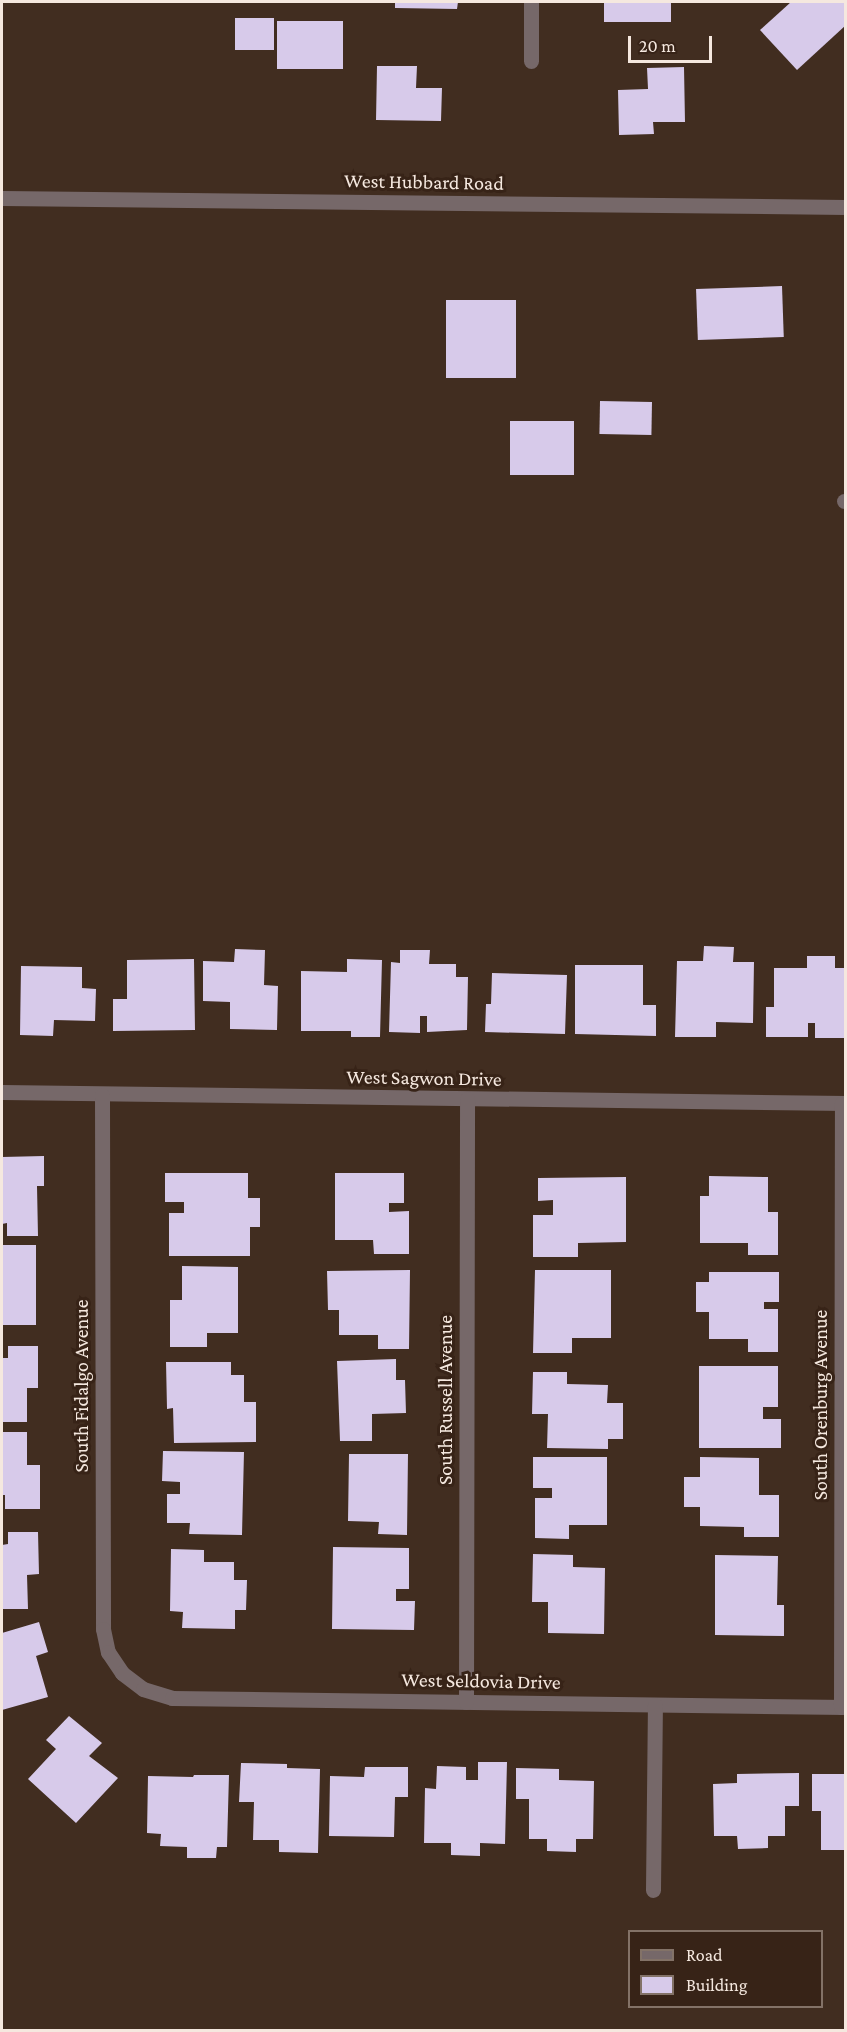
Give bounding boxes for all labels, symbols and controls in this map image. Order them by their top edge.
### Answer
scale bar [631,24,715,62]
text: 20 m [639,36,676,56]
street label: West Hubbard Road [344,169,504,195]
street label: West Sagwon Drive [346,1065,502,1091]
street label: South Fidalgo Avenue [69,1299,93,1473]
street label: South Orenburg Avenue [808,1310,832,1500]
street label: South Russell Avenue [433,1315,457,1485]
street label: West Seldovia Drive [401,1668,561,1694]
legend [628,1930,823,2008]
text: Road [686,1945,723,1965]
text: Building [686,1975,747,1995]

